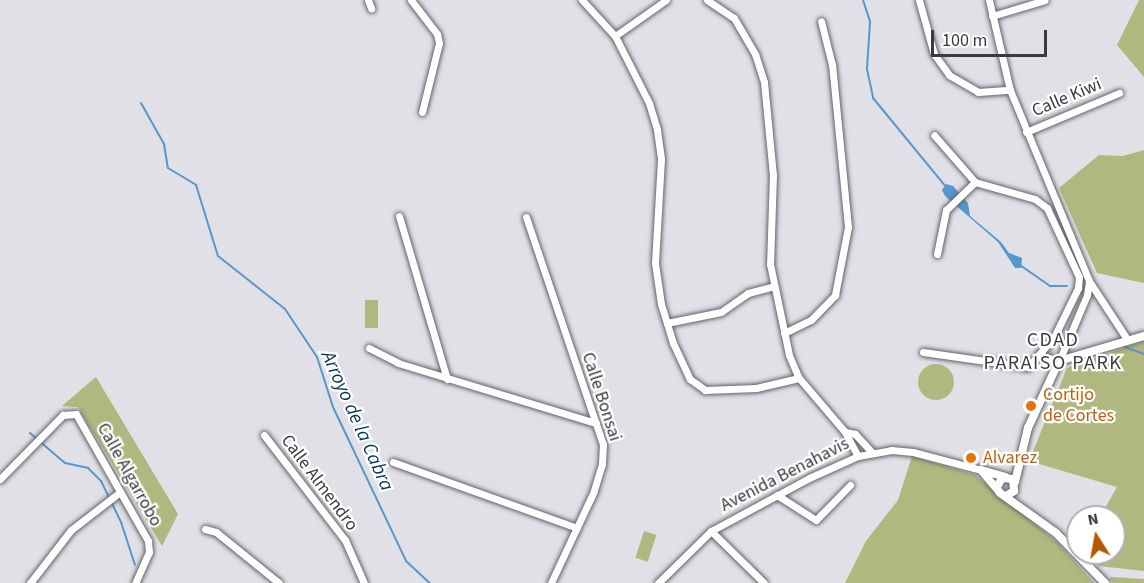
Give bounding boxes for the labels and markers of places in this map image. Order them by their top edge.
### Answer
place label: Cortijo de Cortes [1043,385,1114,428]
marker: Cortijo de Cortes [1024,399,1038,413]
place label: Alvarez [983,447,1037,469]
marker: Alvarez [964,451,978,465]

